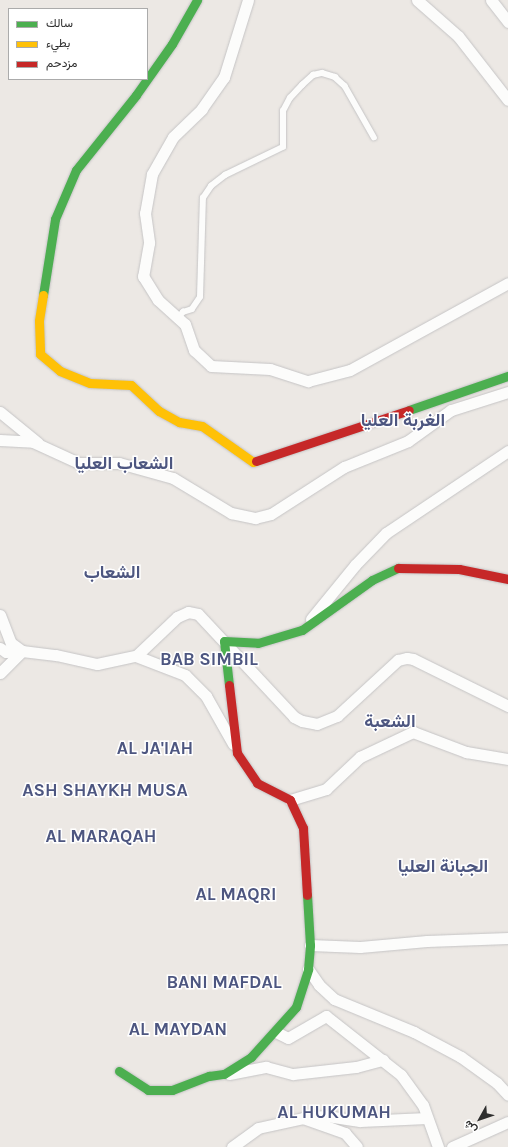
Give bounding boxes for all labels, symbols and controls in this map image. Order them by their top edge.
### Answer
legend [8,8,148,80]
text: سالك [46,16,73,30]
text: بطيء [46,36,70,50]
text: مزدحم [46,56,77,70]
district label: الغربة العليا [361,409,445,431]
district label: الشعاب العليا [75,452,173,474]
district label: الشعاب [84,561,140,583]
district label: BAB SIMBIL [155,648,263,670]
district label: الشعبة [364,710,416,732]
district label: AL JA'IAH [112,737,198,759]
district label: ASH SHAYKH MUSA [15,779,195,801]
district label: AL MARAQAH [41,825,161,847]
district label: الجبانة العليا [398,855,488,877]
district label: AL MAQRI [191,883,281,905]
district label: BANI MAFDAL [161,971,287,993]
district label: AL MAYDAN [124,1018,232,1040]
north arrow [460,1099,500,1139]
district label: AL HUKUMAH [272,1101,396,1123]
text: ش [461,1118,480,1136]

